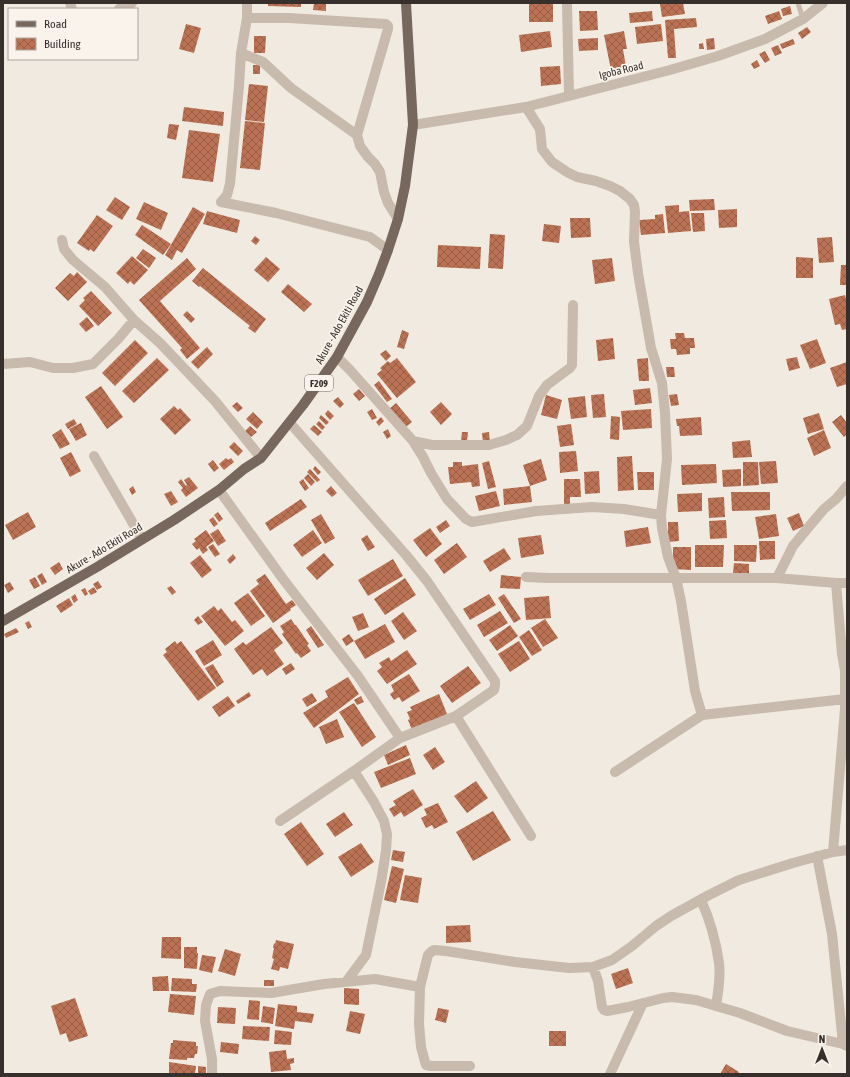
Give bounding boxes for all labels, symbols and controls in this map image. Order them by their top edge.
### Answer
legend [8,8,138,60]
text: Road [44,17,67,31]
text: Building [44,37,82,51]
street label: Igoba Road [598,59,644,81]
street label: Akure - Ado Ekiti Road [313,284,365,366]
road number: F209 [305,375,333,391]
street label: Akure - Ado Ekiti Road [64,521,144,575]
north arrow [802,1029,842,1069]
text: N [819,1033,825,1045]

